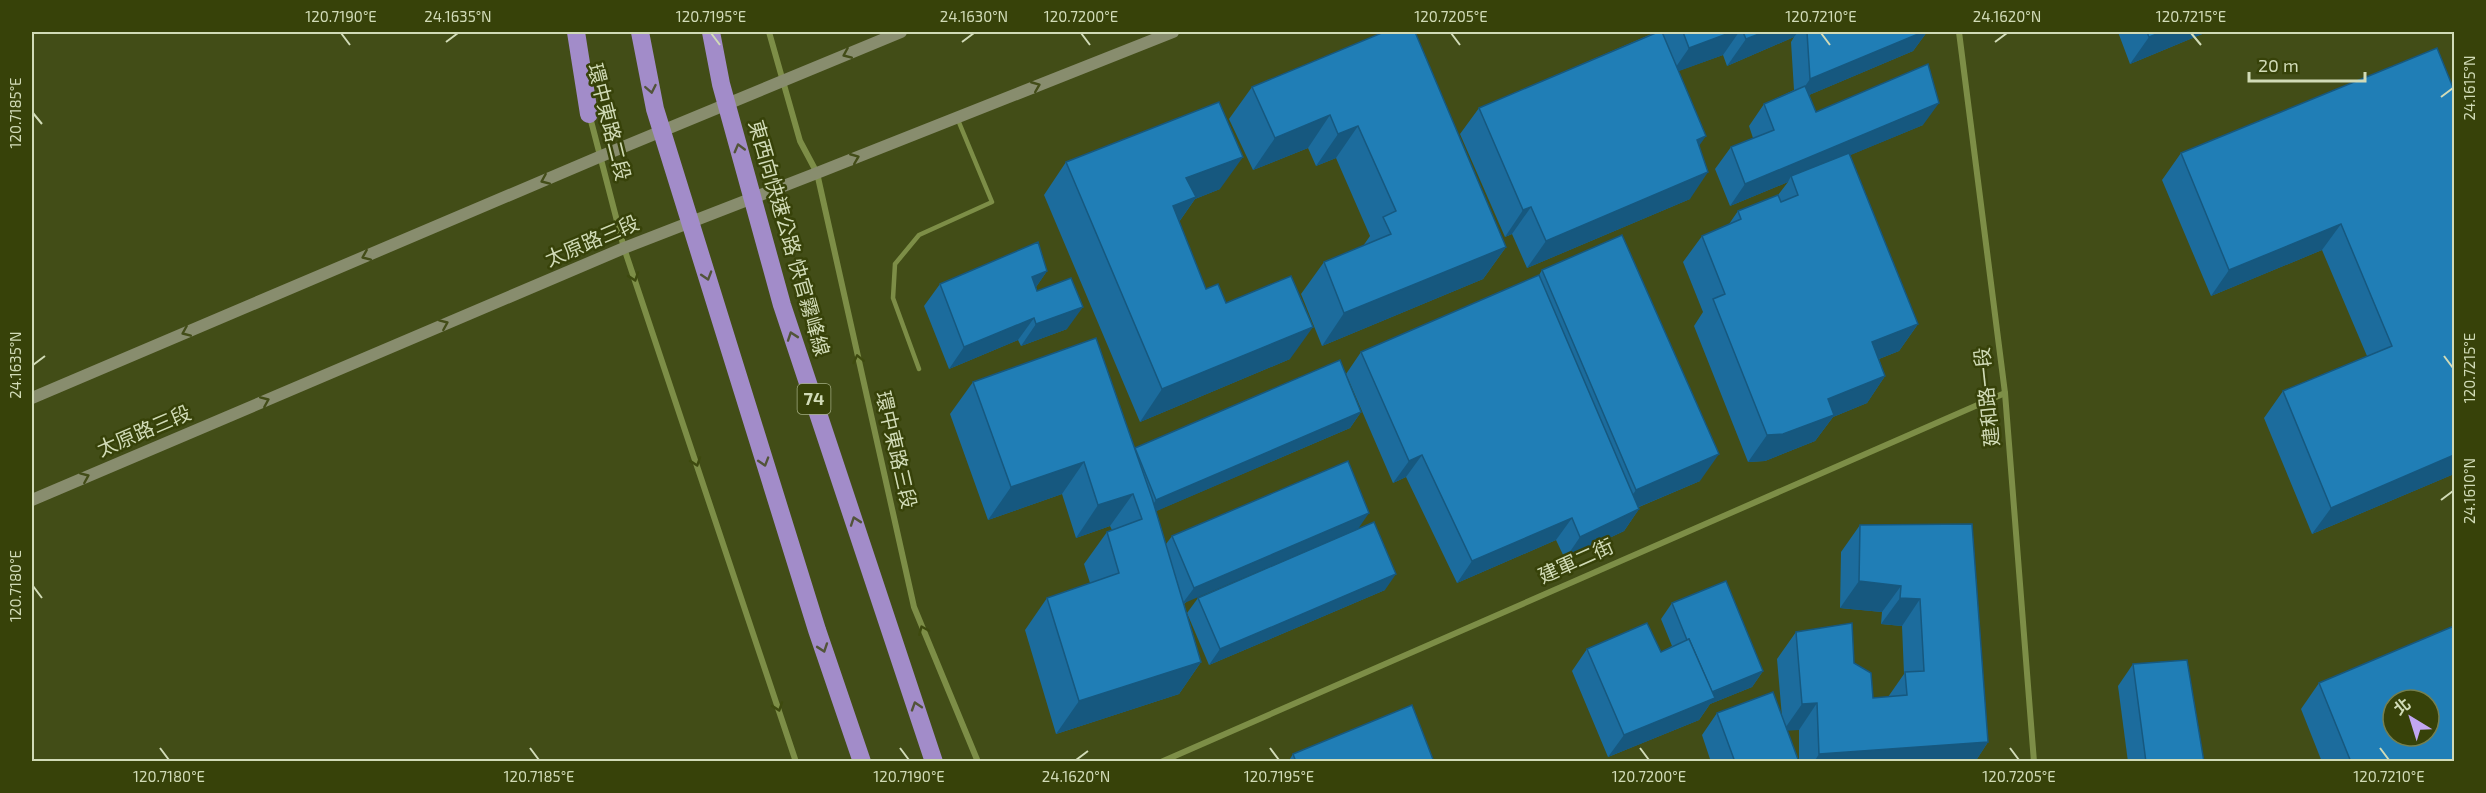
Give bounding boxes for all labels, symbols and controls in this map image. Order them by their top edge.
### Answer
text: 120.7190°E [305,7,377,25]
text: 24.1635°N [424,7,492,25]
text: 120.7195°E [676,7,746,25]
text: 24.1630°N [940,7,1008,25]
text: 120.7200°E [1044,7,1118,25]
text: 120.7205°E [1414,7,1488,25]
text: 120.7210°E [1785,7,1857,25]
text: 24.1620°N [1973,7,2041,25]
text: 120.7215°E [2156,7,2226,25]
scale bar [2249,45,2364,83]
one-way arrow [842,47,853,59]
text: 20 m [2258,54,2299,76]
text: 24.1615°N [2460,55,2478,121]
street label: 環中東路二段 [584,61,636,183]
text: 120.7185°E [6,78,24,148]
one-way arrow [1030,81,1041,93]
one-way arrow [644,84,657,94]
street label: 東西向快速公路 快官霧峰線 [745,117,835,359]
one-way arrow [734,144,746,154]
one-way arrow [849,153,860,165]
one-way arrow [540,172,551,184]
street label: 太原路三段 [541,209,642,271]
one-way arrow [361,249,372,261]
one-way arrow [699,270,712,281]
one-way arrow [627,271,639,282]
one-way arrow [438,319,449,331]
one-way arrow [181,325,192,337]
text: 24.1635°N [6,331,24,399]
one-way arrow [787,331,800,342]
text: 120.7215°E [2460,333,2478,403]
street label: 建和路一段 [1969,346,2003,448]
one-way arrow [853,354,866,364]
road number: 74 [798,384,830,414]
street label: 環中東路三段 [872,389,922,511]
one-way arrow [258,396,269,408]
street label: 太原路三段 [93,399,194,461]
one-way arrow [689,456,701,467]
one-way arrow [757,456,769,467]
text: 24.1610°N [2460,458,2478,524]
one-way arrow [79,472,90,484]
one-way arrow [849,516,862,527]
street label: 建軍二街 [1534,533,1617,587]
text: 120.7180°E [6,550,24,622]
one-way arrow [918,625,930,636]
one-way arrow [815,642,828,653]
north arrow [2381,688,2441,748]
text: 北 [2389,693,2414,718]
one-way arrow [770,701,783,712]
one-way arrow [911,701,923,712]
text: 120.7180°E [133,767,205,785]
text: 120.7185°E [504,767,574,785]
text: 120.7190°E [873,767,945,785]
text: 24.1620°N [1042,767,1110,785]
text: 120.7195°E [1244,767,1314,785]
text: 120.7200°E [1612,767,1686,785]
text: 120.7205°E [1982,767,2056,785]
text: 120.7210°E [2353,767,2425,785]

